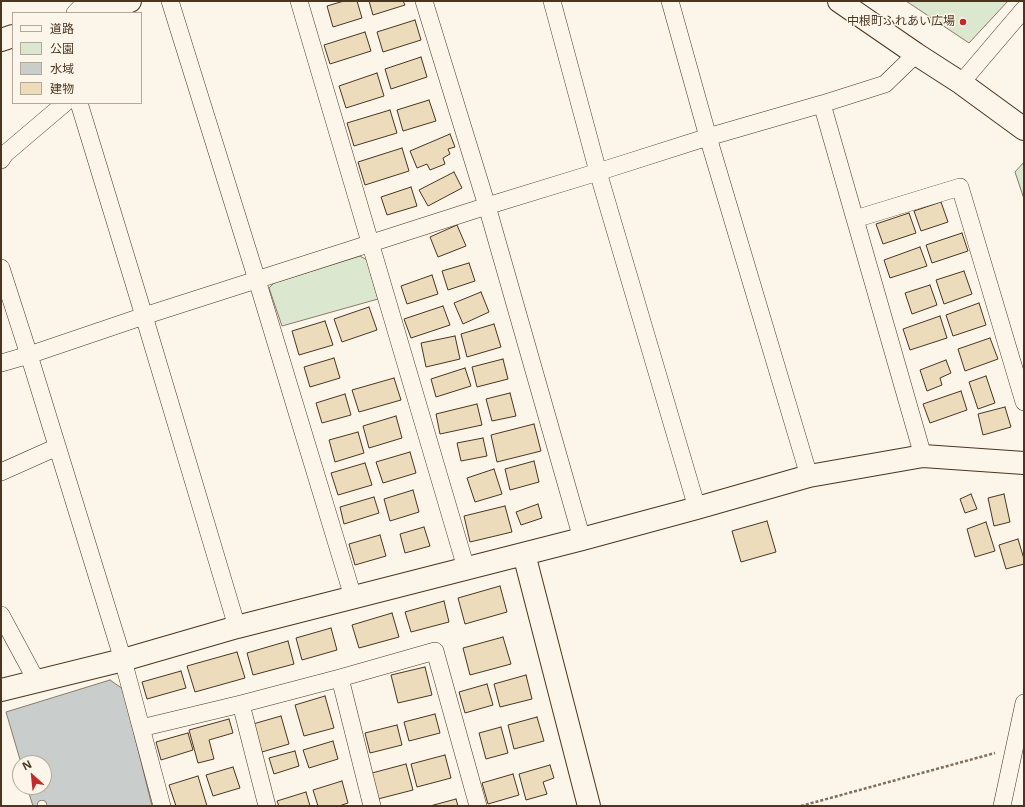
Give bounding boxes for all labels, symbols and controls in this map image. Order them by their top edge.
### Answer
legend [12,12,142,104]
place label: 中根町ふれあい広場 [847,15,955,29]
marker: 中根町ふれあい広場 [958,17,968,27]
text: 道路 [50,20,74,37]
text: 公園 [50,40,74,57]
text: 水域 [50,60,74,77]
text: 建物 [50,80,74,97]
north arrow [12,755,52,795]
text: N [19,756,34,773]

